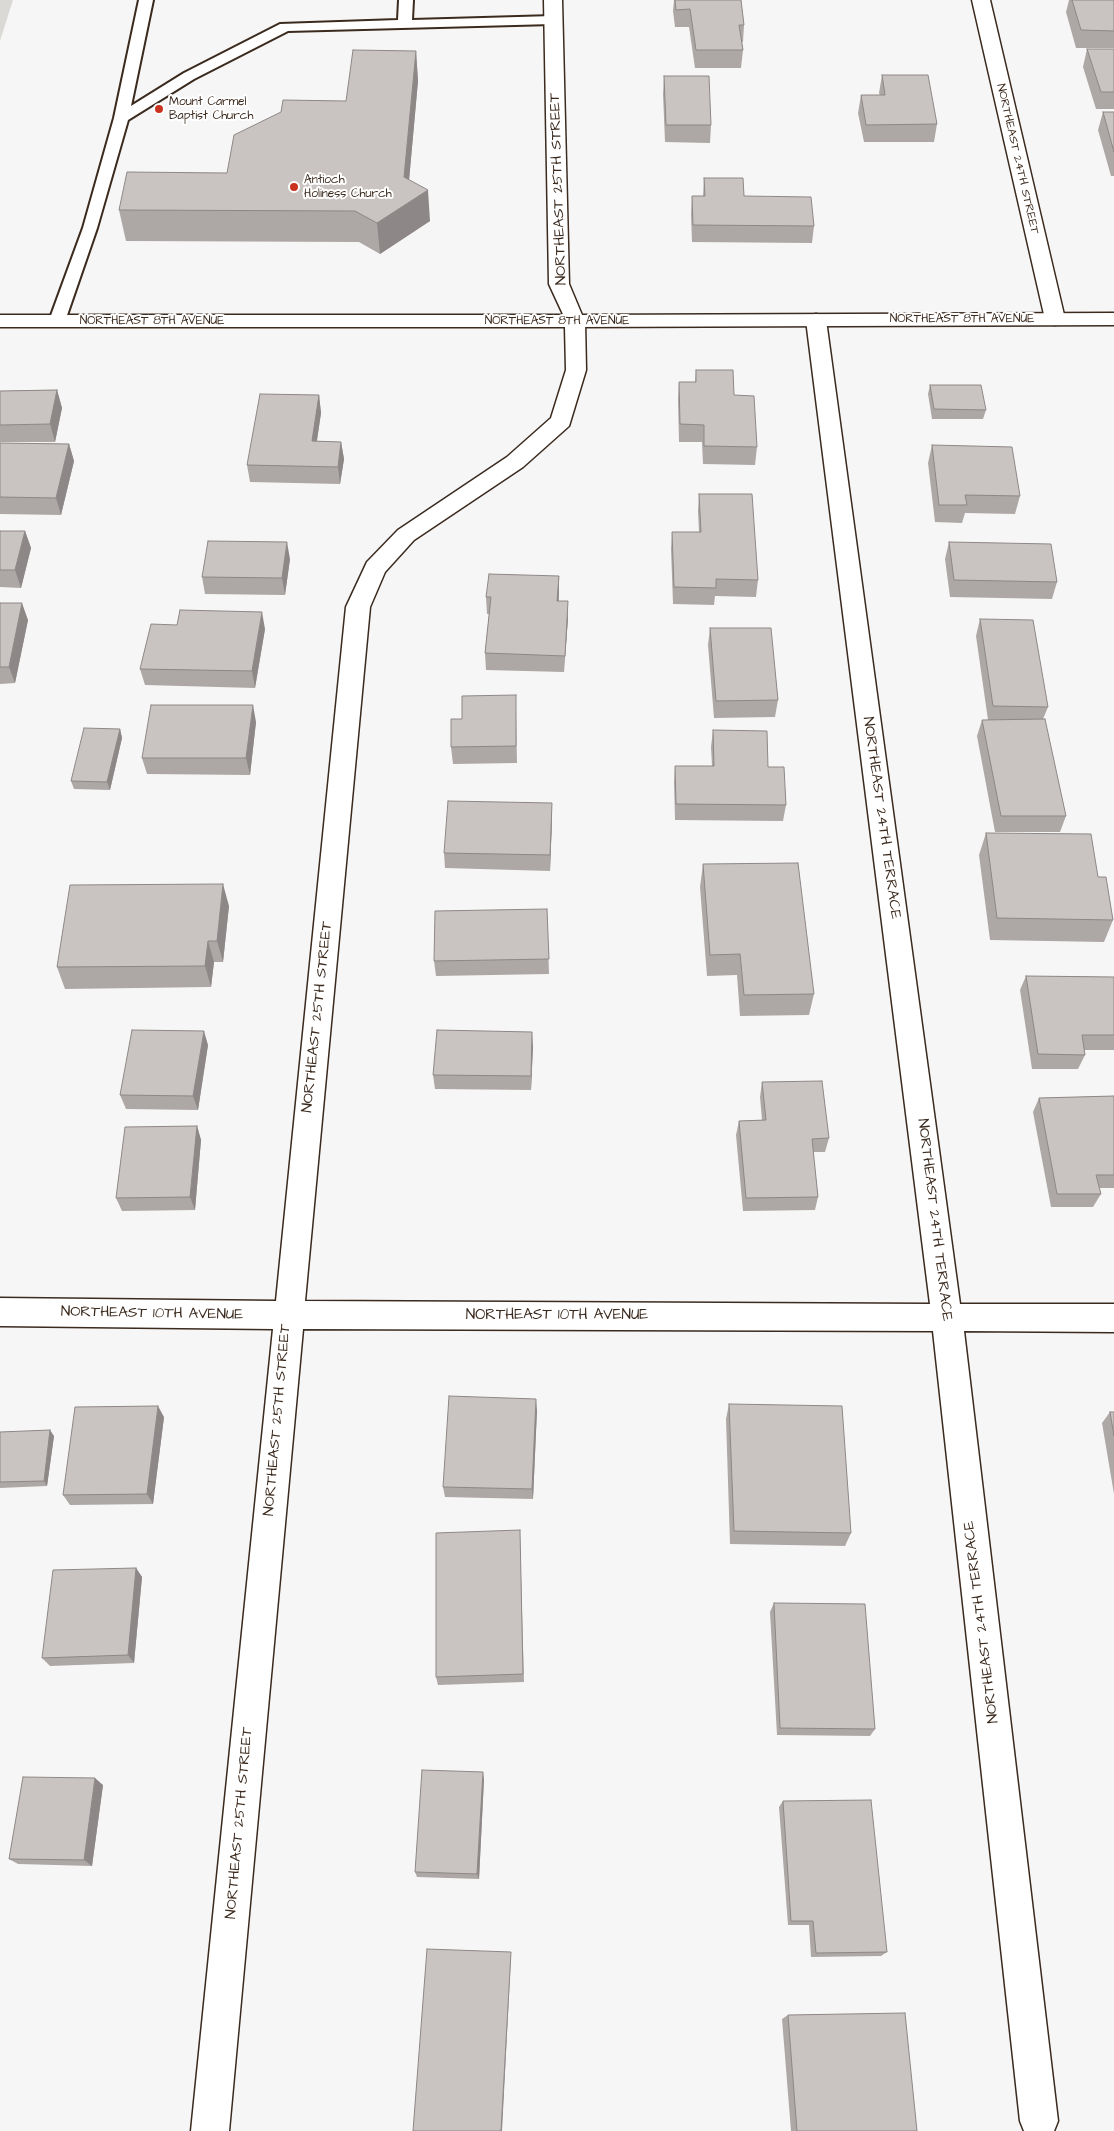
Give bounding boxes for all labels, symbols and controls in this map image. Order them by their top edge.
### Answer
street label: NORTHEAST 24TH STREET [993,83,1041,235]
street label: NORTHEAST 25TH STREET [547,93,571,285]
place label: Mount Carmel Baptist Church [169,95,253,123]
marker: Mount Carmel Baptist Church [153,103,165,115]
place label: Antioch Holiness Church [304,173,392,201]
marker: Antioch Holiness Church [288,181,300,193]
street label: NORTHEAST 8TH AVENUE [890,312,1034,326]
street label: NORTHEAST 8TH AVENUE [80,314,224,328]
street label: NORTHEAST 8TH AVENUE [485,314,629,328]
street label: NORTHEAST 24TH TERRACE [858,716,904,920]
street label: NORTHEAST 25TH STREET [299,920,337,1114]
street label: NORTHEAST 24TH TERRACE [913,1118,955,1322]
street label: NORTHEAST 10TH AVENUE [61,1303,243,1325]
street label: NORTHEAST 10TH AVENUE [466,1307,648,1325]
street label: NORTHEAST 25TH STREET [261,1323,295,1517]
street label: NORTHEAST 24TH TERRACE [961,1520,1003,1724]
street label: NORTHEAST 25TH STREET [223,1726,257,1920]

